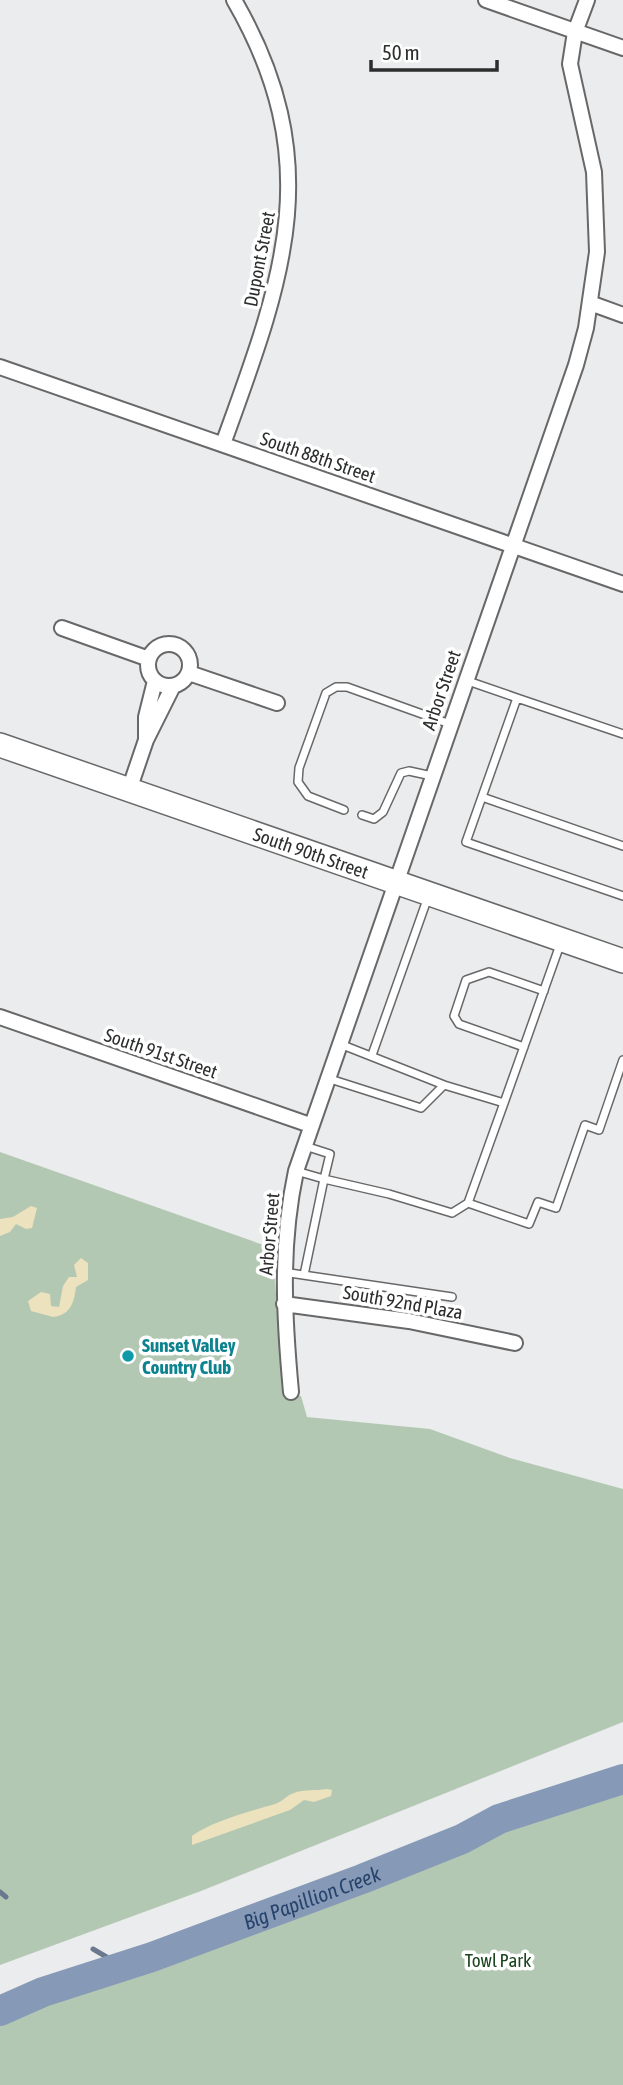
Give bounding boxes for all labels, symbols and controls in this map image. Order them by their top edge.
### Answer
scale bar [371,28,497,72]
text: 50 m [382,40,420,64]
street label: Dupont Street [239,209,279,309]
street label: South 88th Street [258,427,378,487]
street label: Arbor Street [417,647,465,733]
street label: South 90th Street [250,823,371,883]
street label: South 91st Street [102,1023,220,1083]
street label: Arbor Street [254,1192,284,1276]
street label: South 92nd Plaza [342,1281,464,1323]
place label: Sunset Valley Country Club [142,1334,236,1378]
marker: Sunset Valley Country Club [120,1348,136,1364]
water label: Big Papillion Creek [240,1861,384,1934]
park label: Towl Park [465,1949,532,1971]

